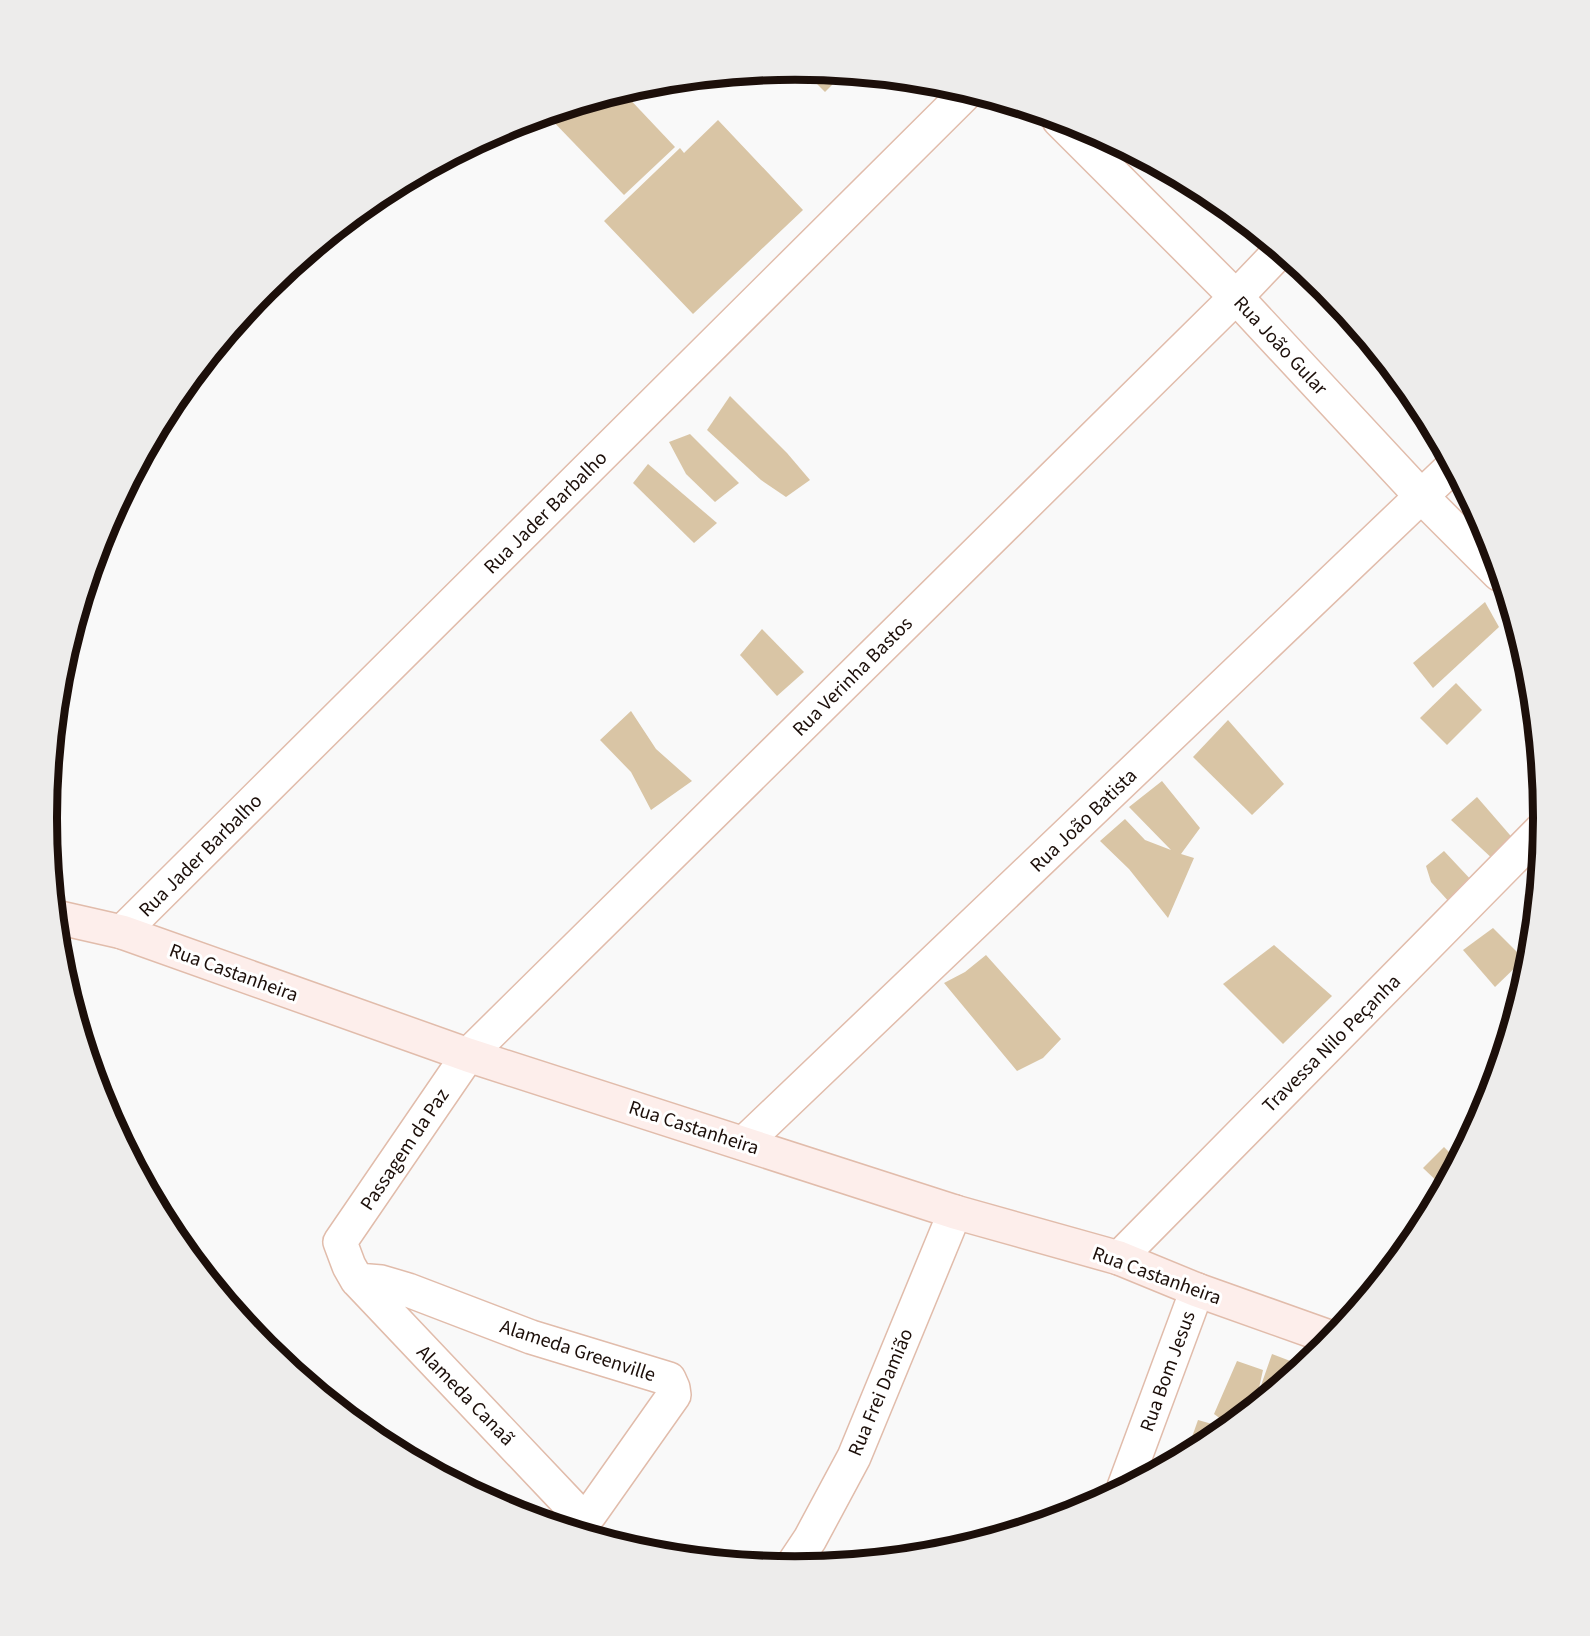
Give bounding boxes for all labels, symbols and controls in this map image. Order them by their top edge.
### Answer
street label: Rua João Gular [1227,290,1334,402]
street label: Rua Jader Barbalho [478,445,614,581]
street label: Rua Verinha Bastos [786,610,919,743]
street label: Rua João Batista [1024,762,1143,879]
street label: Rua Jader Barbalho [133,788,269,924]
street label: Rua Castanheira [165,937,302,1009]
street label: Travessa Nilo Peçanha [1256,968,1407,1119]
street label: Passagem da Paz [354,1083,456,1216]
street label: Rua Castanheira [625,1094,762,1162]
street label: Rua Castanheira [1088,1240,1225,1312]
street label: Rua Bom Jesus [1133,1307,1203,1436]
street label: Alameda Greenville [496,1313,659,1389]
street label: Rua Frei Damião [841,1324,920,1461]
street label: Alameda Canaã [410,1339,521,1452]

